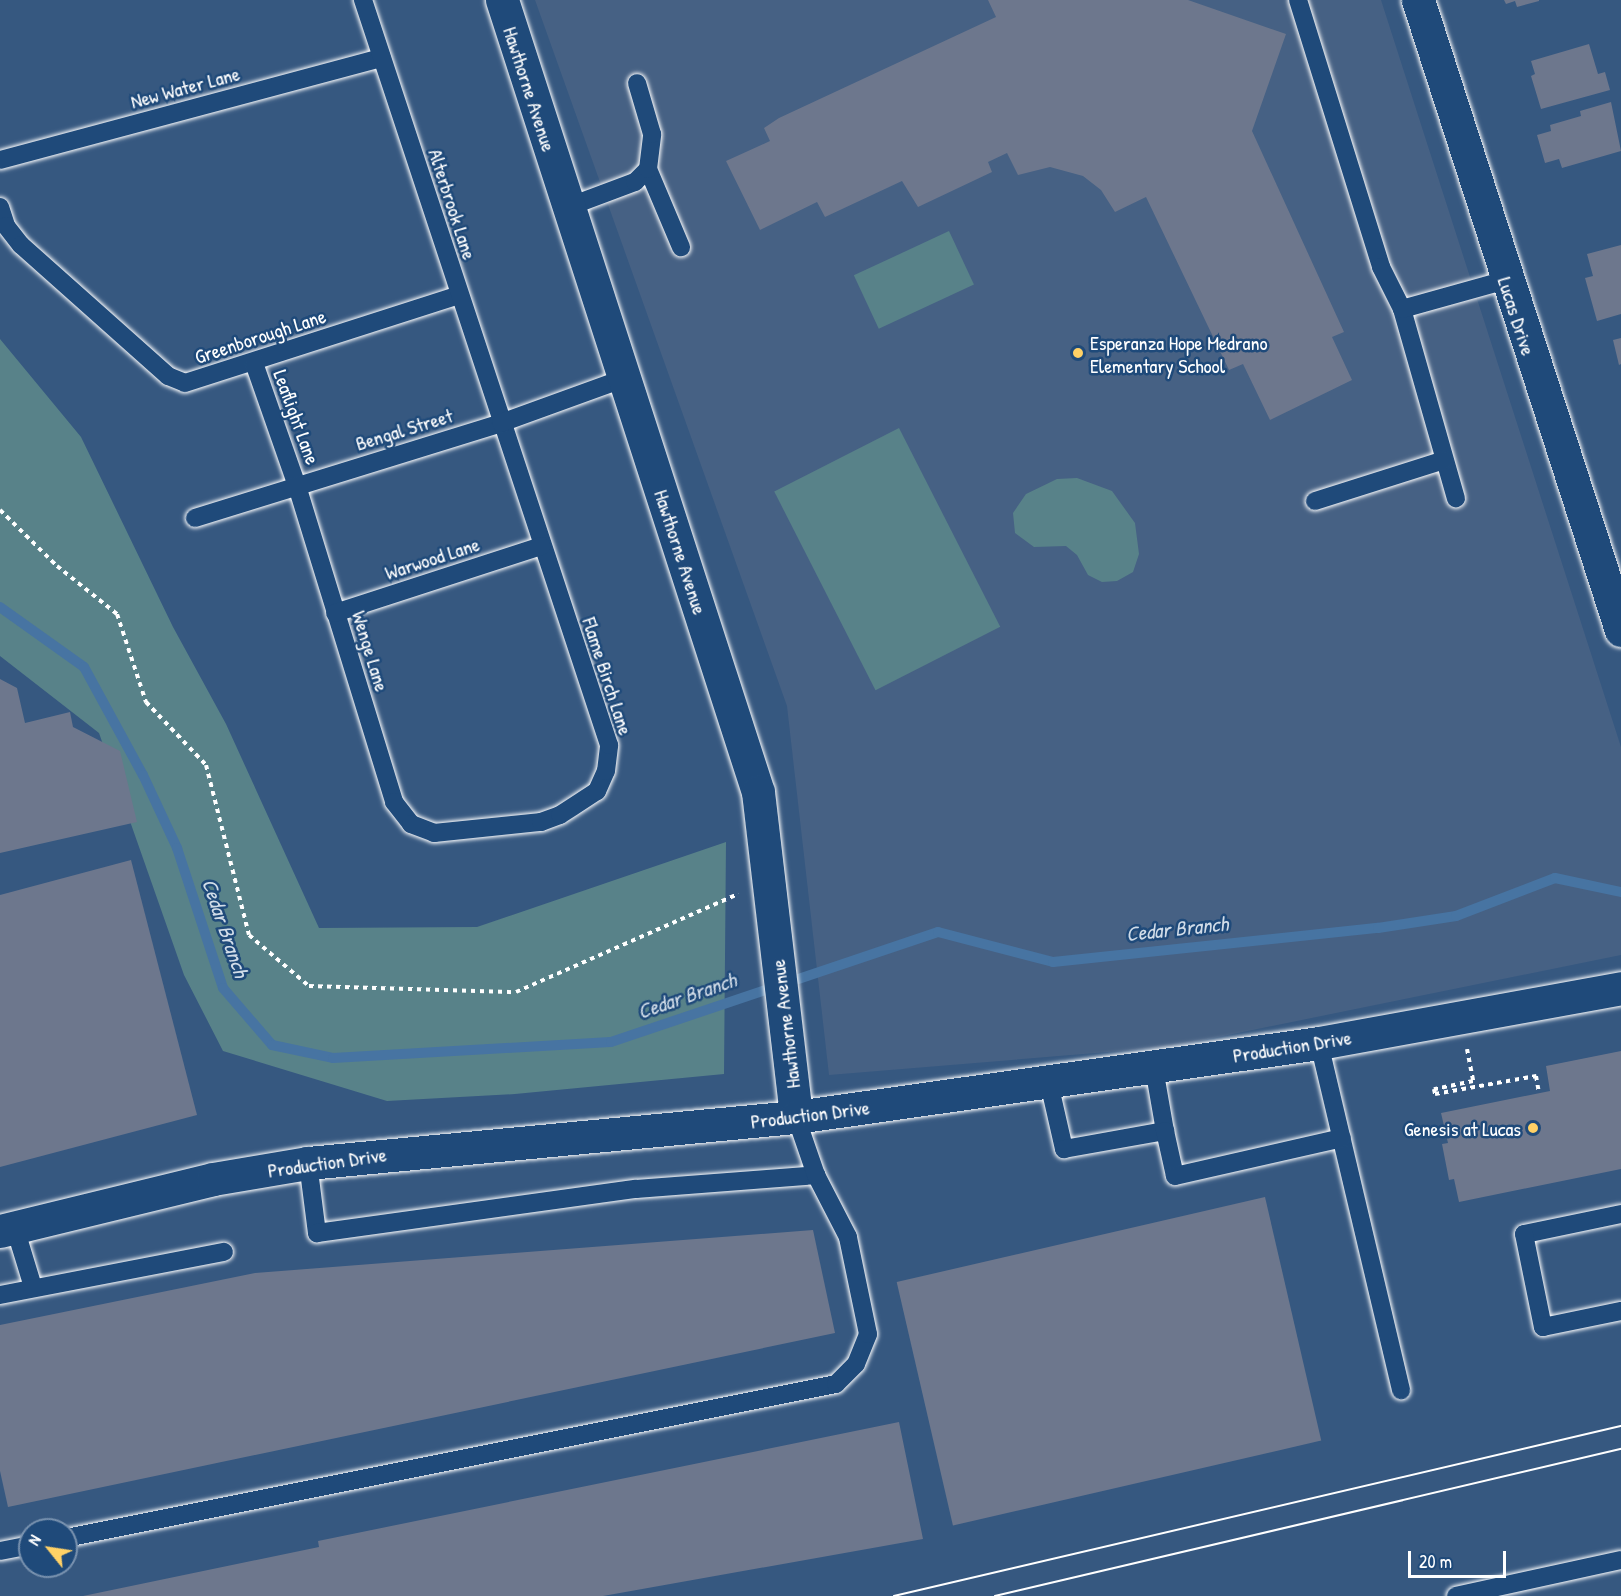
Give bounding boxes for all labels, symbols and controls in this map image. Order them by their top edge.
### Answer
street label: Hawthorne Avenue [499,24,561,154]
street label: New Water Lane [128,61,242,113]
street label: Alterbrook Lane [424,146,482,262]
street label: Lucas Drive [1493,274,1541,358]
street label: Greenborough Lane [191,303,329,369]
place label: Esperanza Hope Medrano Elementary School [1090,330,1267,377]
marker: Esperanza Hope Medrano Elementary School [1071,346,1085,360]
street label: Leaflight Lane [269,366,325,468]
street label: Bengal Street [353,403,455,455]
street label: Hawthorne Avenue [650,487,712,617]
street label: Warwood Lane [382,531,482,585]
street label: Wenge Lane [347,608,395,694]
street label: Flame Birch Lane [578,614,638,738]
water label: Cedar Branch [196,875,254,981]
water label: Cedar Branch [1125,911,1229,947]
street label: Hawthorne Avenue [765,958,805,1090]
water label: Cedar Branch [634,967,740,1025]
street label: Production Drive [1231,1025,1353,1067]
street label: Production Drive [749,1095,871,1133]
place label: Genesis at Lucas [1404,1116,1521,1140]
marker: Genesis at Lucas [1526,1121,1540,1135]
street label: Production Drive [266,1142,388,1182]
north arrow [18,1518,78,1578]
text: N [22,1531,46,1549]
scale bar [1411,1539,1508,1577]
text: 20 m [1419,1549,1452,1574]

